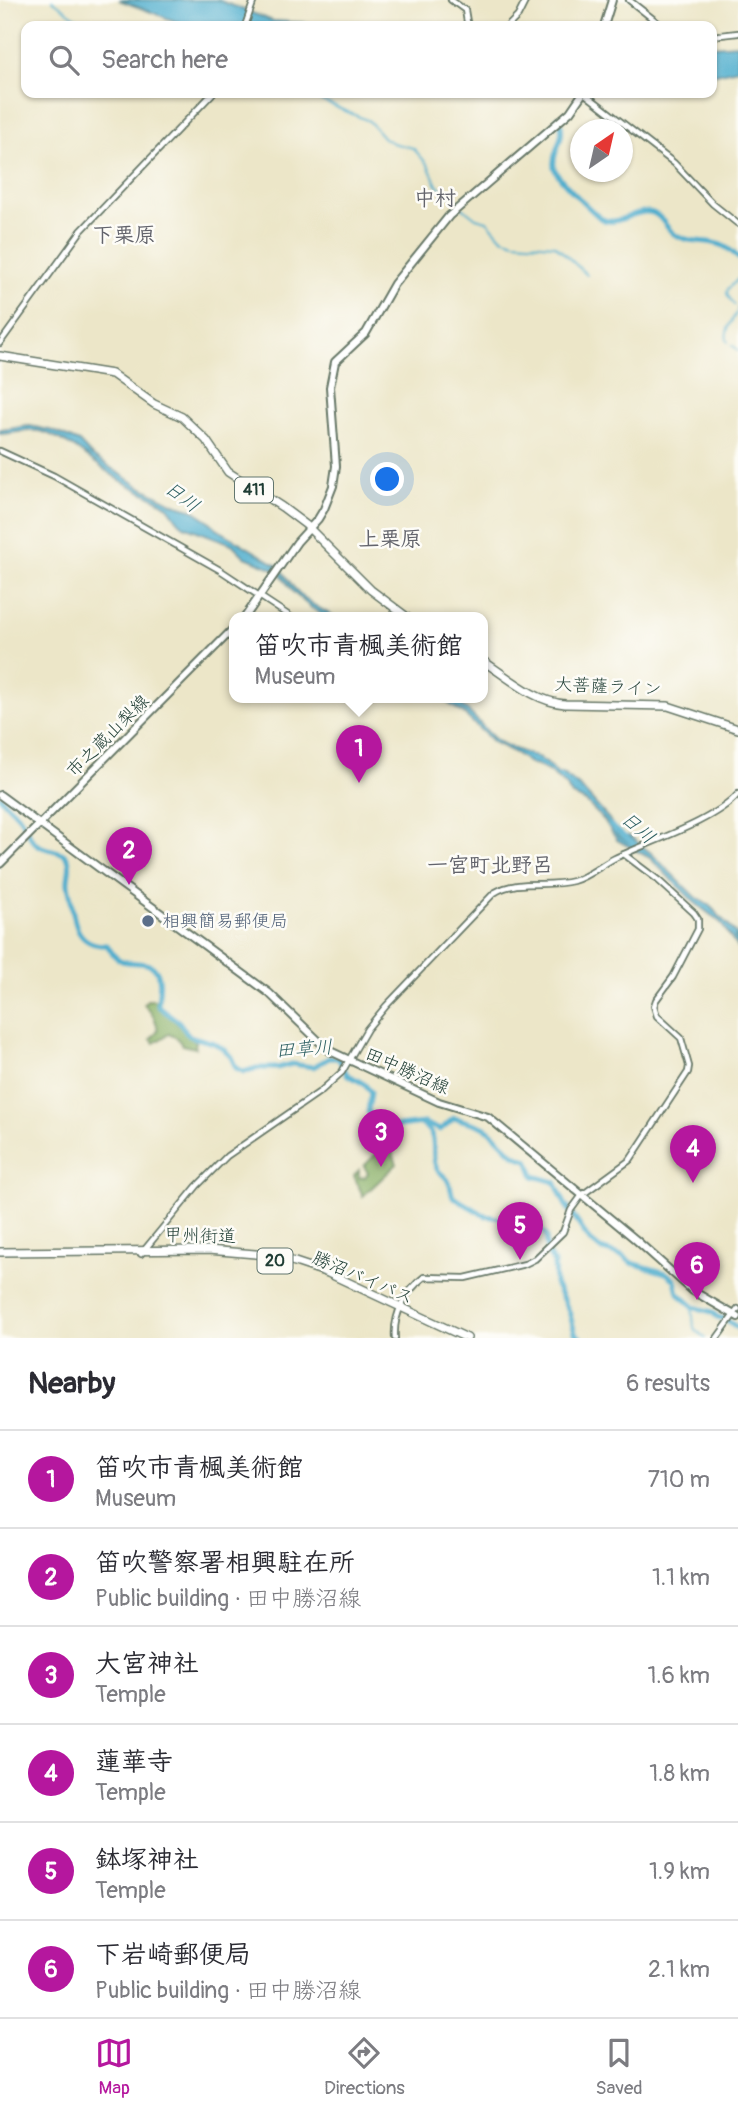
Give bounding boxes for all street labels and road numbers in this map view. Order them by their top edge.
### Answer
road number: 411 [235,477,273,503]
street label: 大菩薩ライン [554,673,662,701]
street label: 市之蔵山梨線 [62,690,154,782]
street label: 田中勝沼線 [361,1042,453,1100]
street label: 甲州街道 [164,1224,236,1248]
street label: 勝沼バイパス [309,1246,417,1310]
road number: 20 [258,1248,292,1274]

